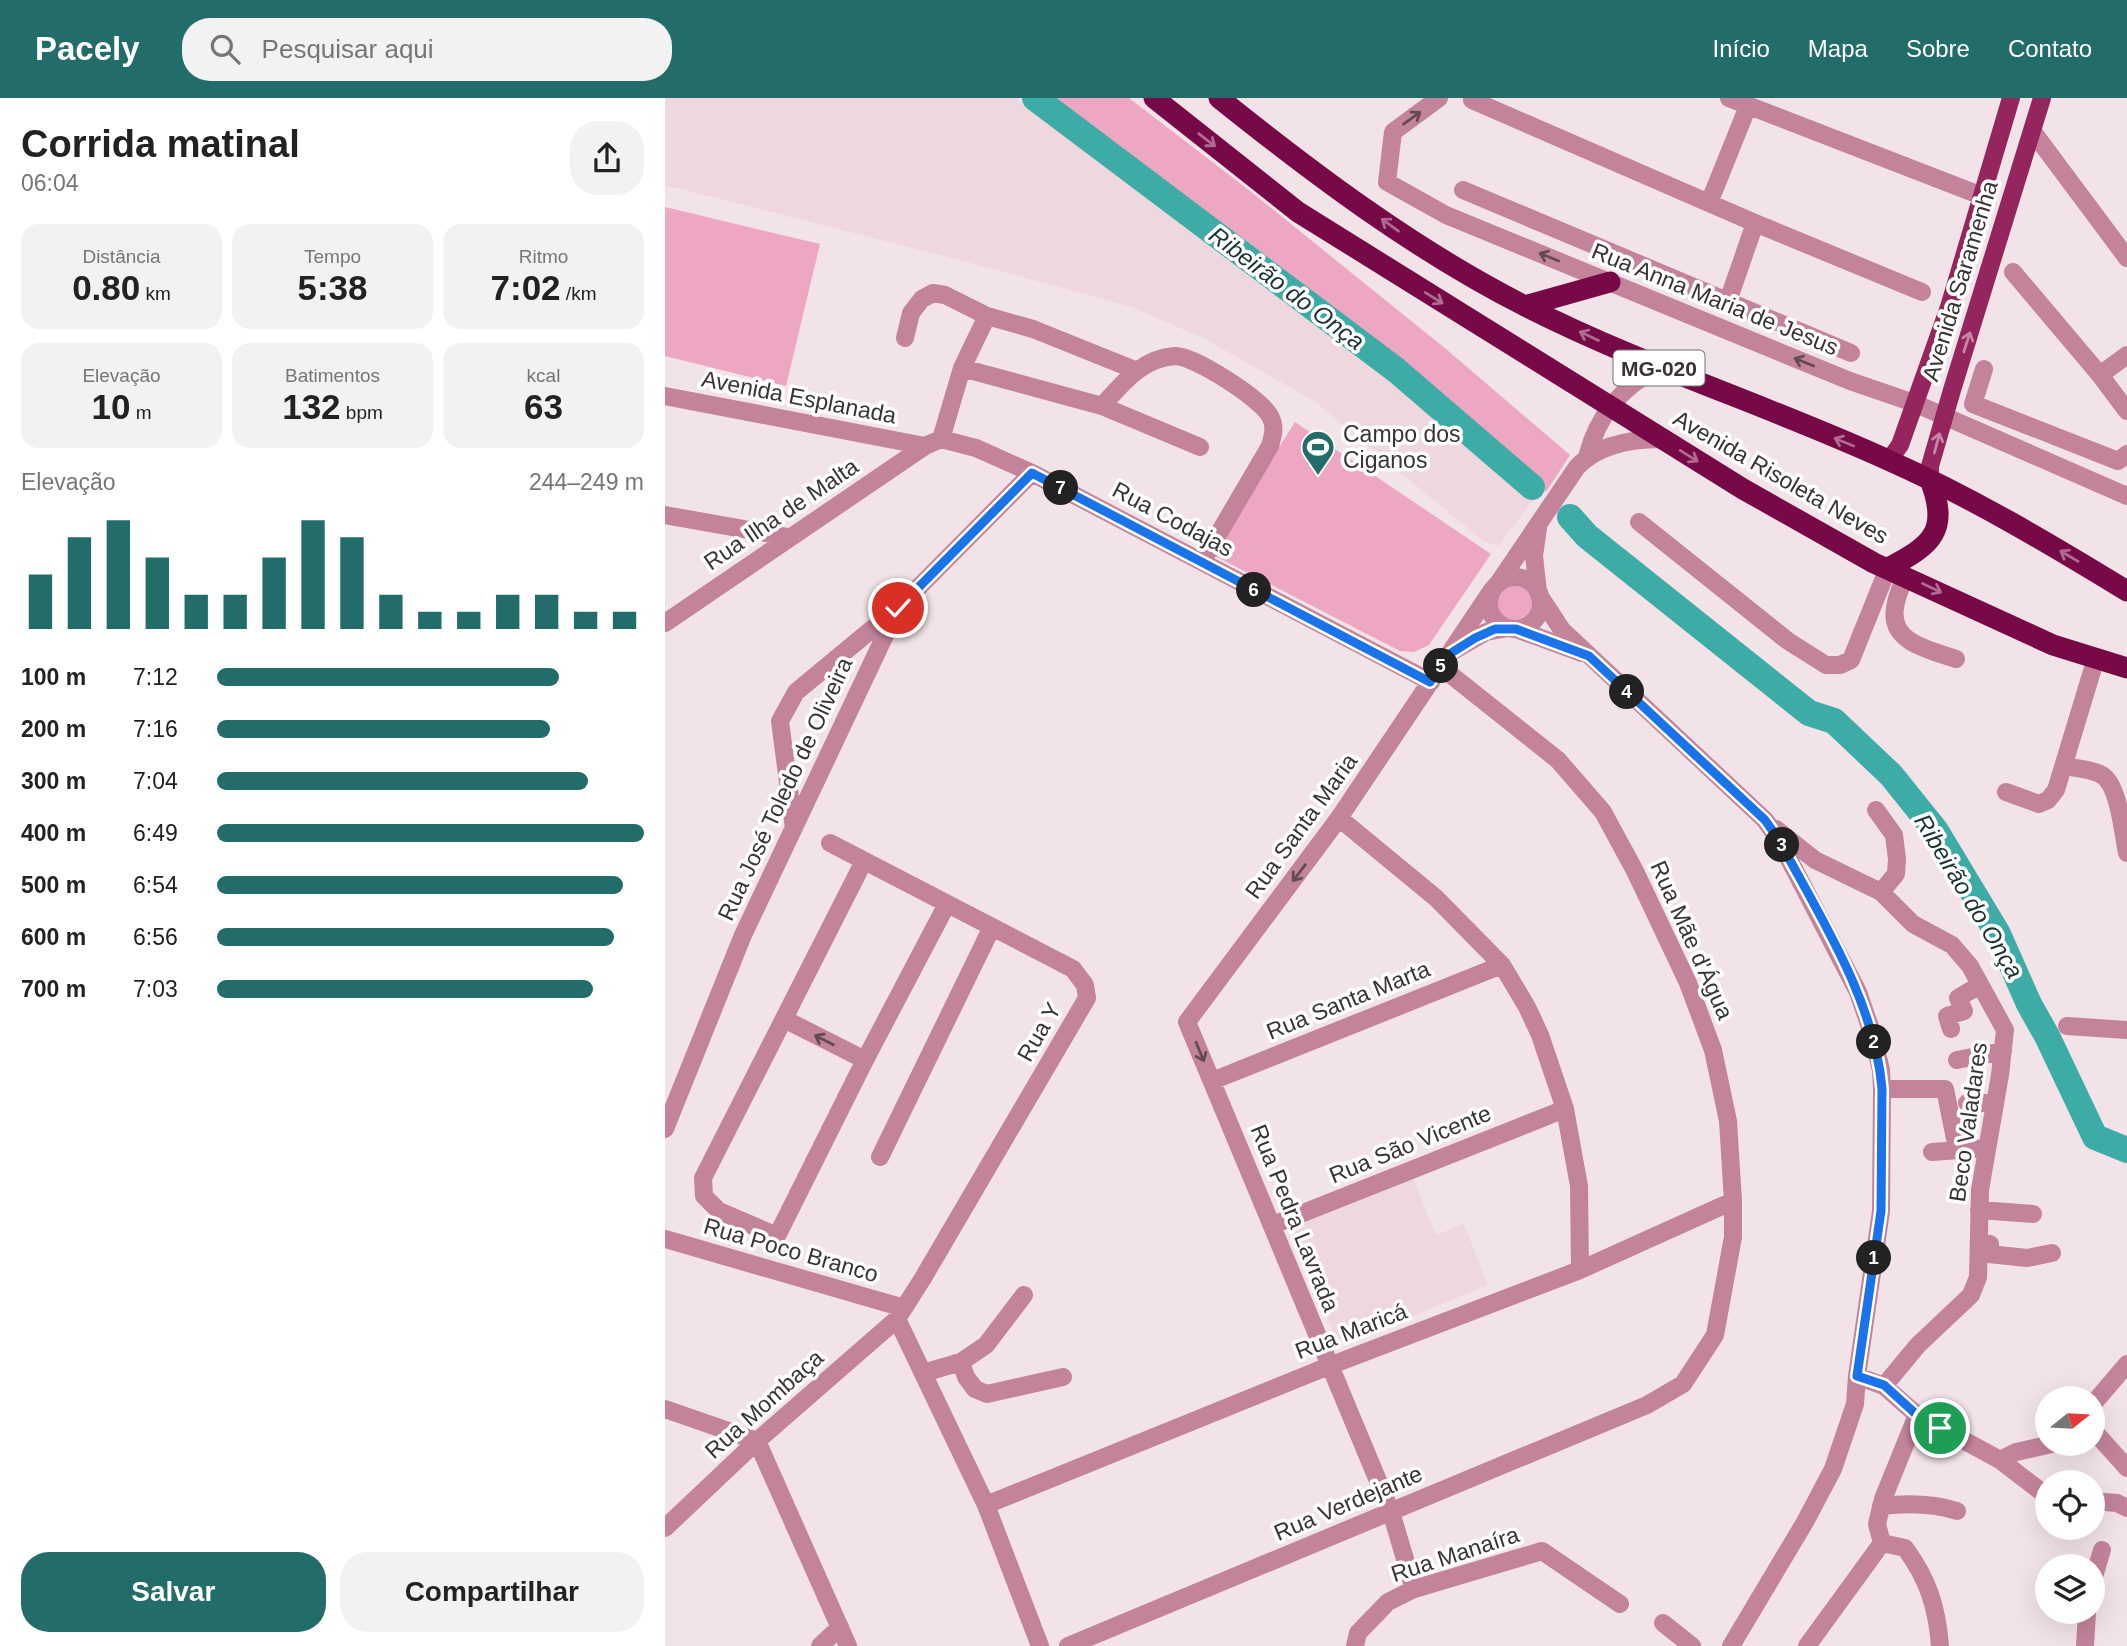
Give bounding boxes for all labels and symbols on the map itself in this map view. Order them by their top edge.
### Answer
one-way arrow [1402,111,1421,125]
one-way arrow [1198,133,1216,148]
street label: Avenida Saramenha [1917,178,2003,384]
one-way arrow [1382,218,1400,233]
water label: Ribeirão do Onça [1204,221,1370,355]
street label: Rua Anna Maria de Jesus [1588,238,1842,360]
one-way arrow [1538,250,1560,263]
one-way arrow [1424,291,1444,305]
one-way arrow [1579,328,1600,342]
one-way arrow [1961,331,1974,353]
road number: MG-020 [1613,350,1705,386]
one-way arrow [1794,355,1816,368]
street label: Avenida Esplanada [699,365,899,429]
street label: Avenida Risoleta Neves [1669,405,1893,549]
place label: Campo dos Ciganos [1343,421,1461,473]
sports icon: Campo dos Ciganos [1299,428,1337,477]
one-way arrow [1931,432,1944,454]
one-way arrow [1834,434,1855,447]
one-way arrow [1679,449,1699,463]
street label: Rua Ilha de Malta [699,453,863,575]
pin: 7 [1043,470,1079,506]
street label: Rua Codajas [1108,476,1238,562]
one-way arrow [2059,548,2079,562]
pin: 6 [1237,573,1271,608]
pin [868,578,928,638]
one-way arrow [1920,582,1942,595]
pin: 5 [1423,648,1459,684]
street label: Rua José Toledo de Oliveira [713,653,858,925]
pin: 4 [1609,674,1644,710]
street label: Rua Santa Maria [1240,748,1362,903]
water label: Ribeirão do Onça [1909,809,2029,983]
pin: 3 [1765,828,1799,862]
street label: Rua Mãe d'Água [1645,857,1739,1023]
one-way arrow [1291,863,1306,882]
street label: Rua Santa Marta [1263,955,1434,1045]
street label: Rua Y [1012,998,1066,1066]
pin: 2 [1857,1024,1891,1060]
one-way arrow [814,1032,835,1046]
one-way arrow [1194,1040,1207,1062]
street label: Beco Valadares [1944,1041,1992,1203]
street label: Rua São Vicente [1325,1100,1495,1188]
street label: Rua Pedra Lavrada [1246,1121,1344,1316]
street label: Rua Poco Branco [701,1213,881,1287]
pin: 1 [1857,1240,1891,1276]
street label: Rua Maricá [1291,1298,1411,1364]
street label: Rua Mombaça [700,1344,828,1464]
north arrow [2035,1386,2105,1456]
pin [1910,1398,1970,1458]
street label: Rua Verdejante [1270,1460,1426,1546]
street label: Rua Manaíra [1388,1521,1522,1587]

